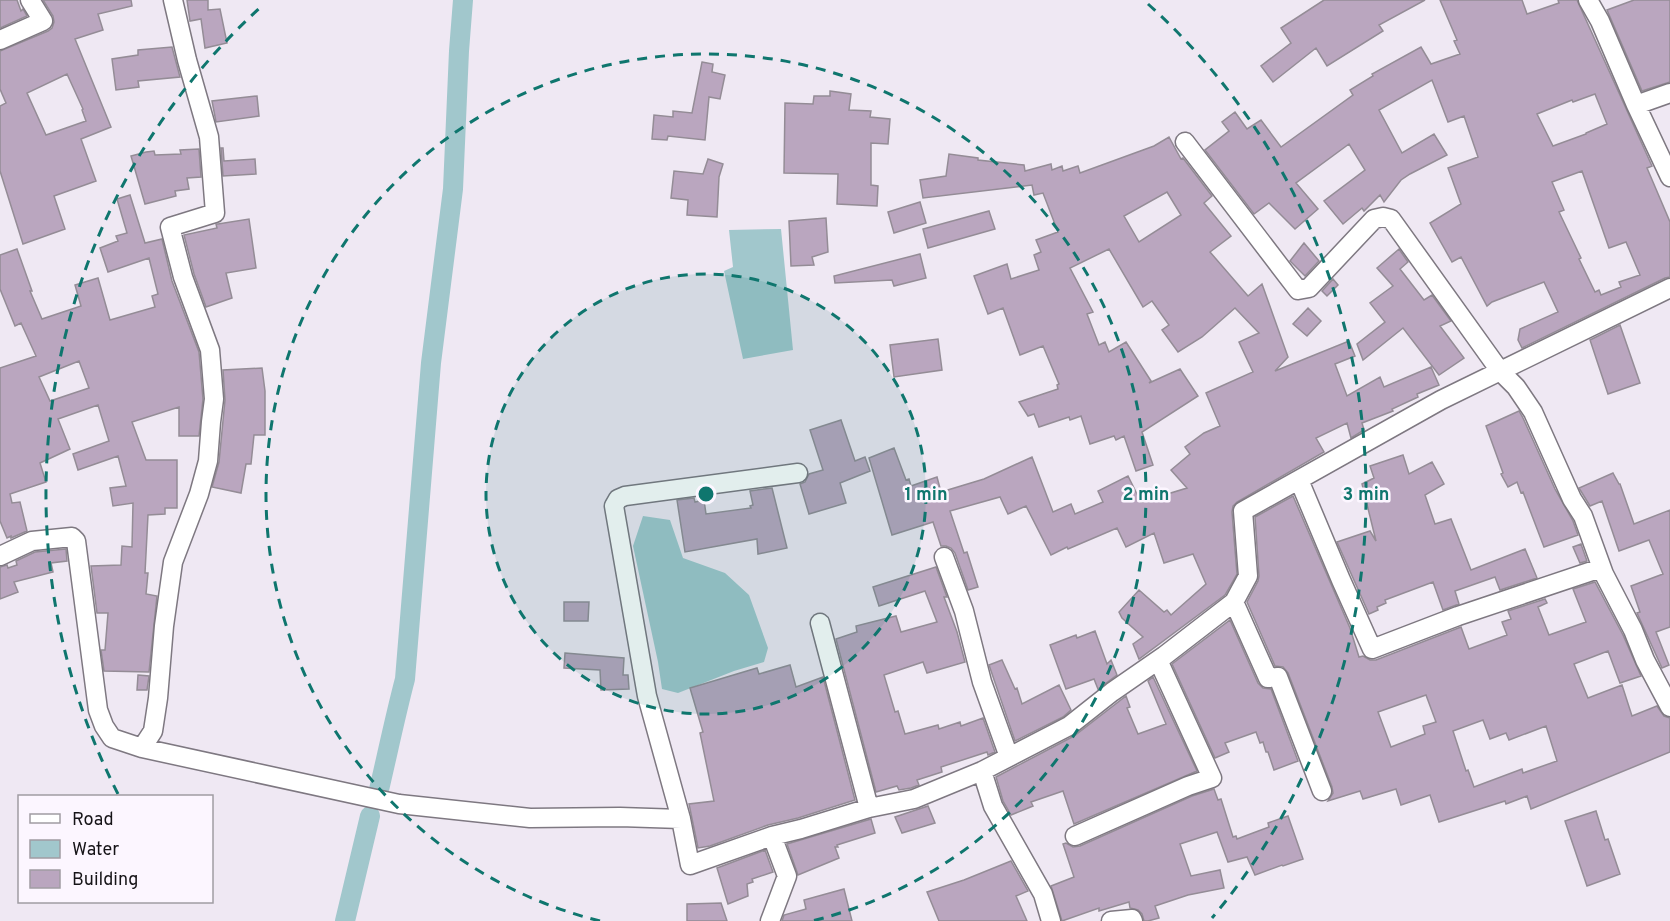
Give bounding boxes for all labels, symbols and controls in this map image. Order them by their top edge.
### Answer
centre of rings [696,484,716,504]
text: 1 min [904,484,948,507]
text: 2 min [1122,484,1170,507]
text: 3 min [1343,484,1389,507]
legend [18,795,213,903]
text: Road [72,809,114,832]
text: Water [72,839,119,862]
text: Building [72,869,138,892]

